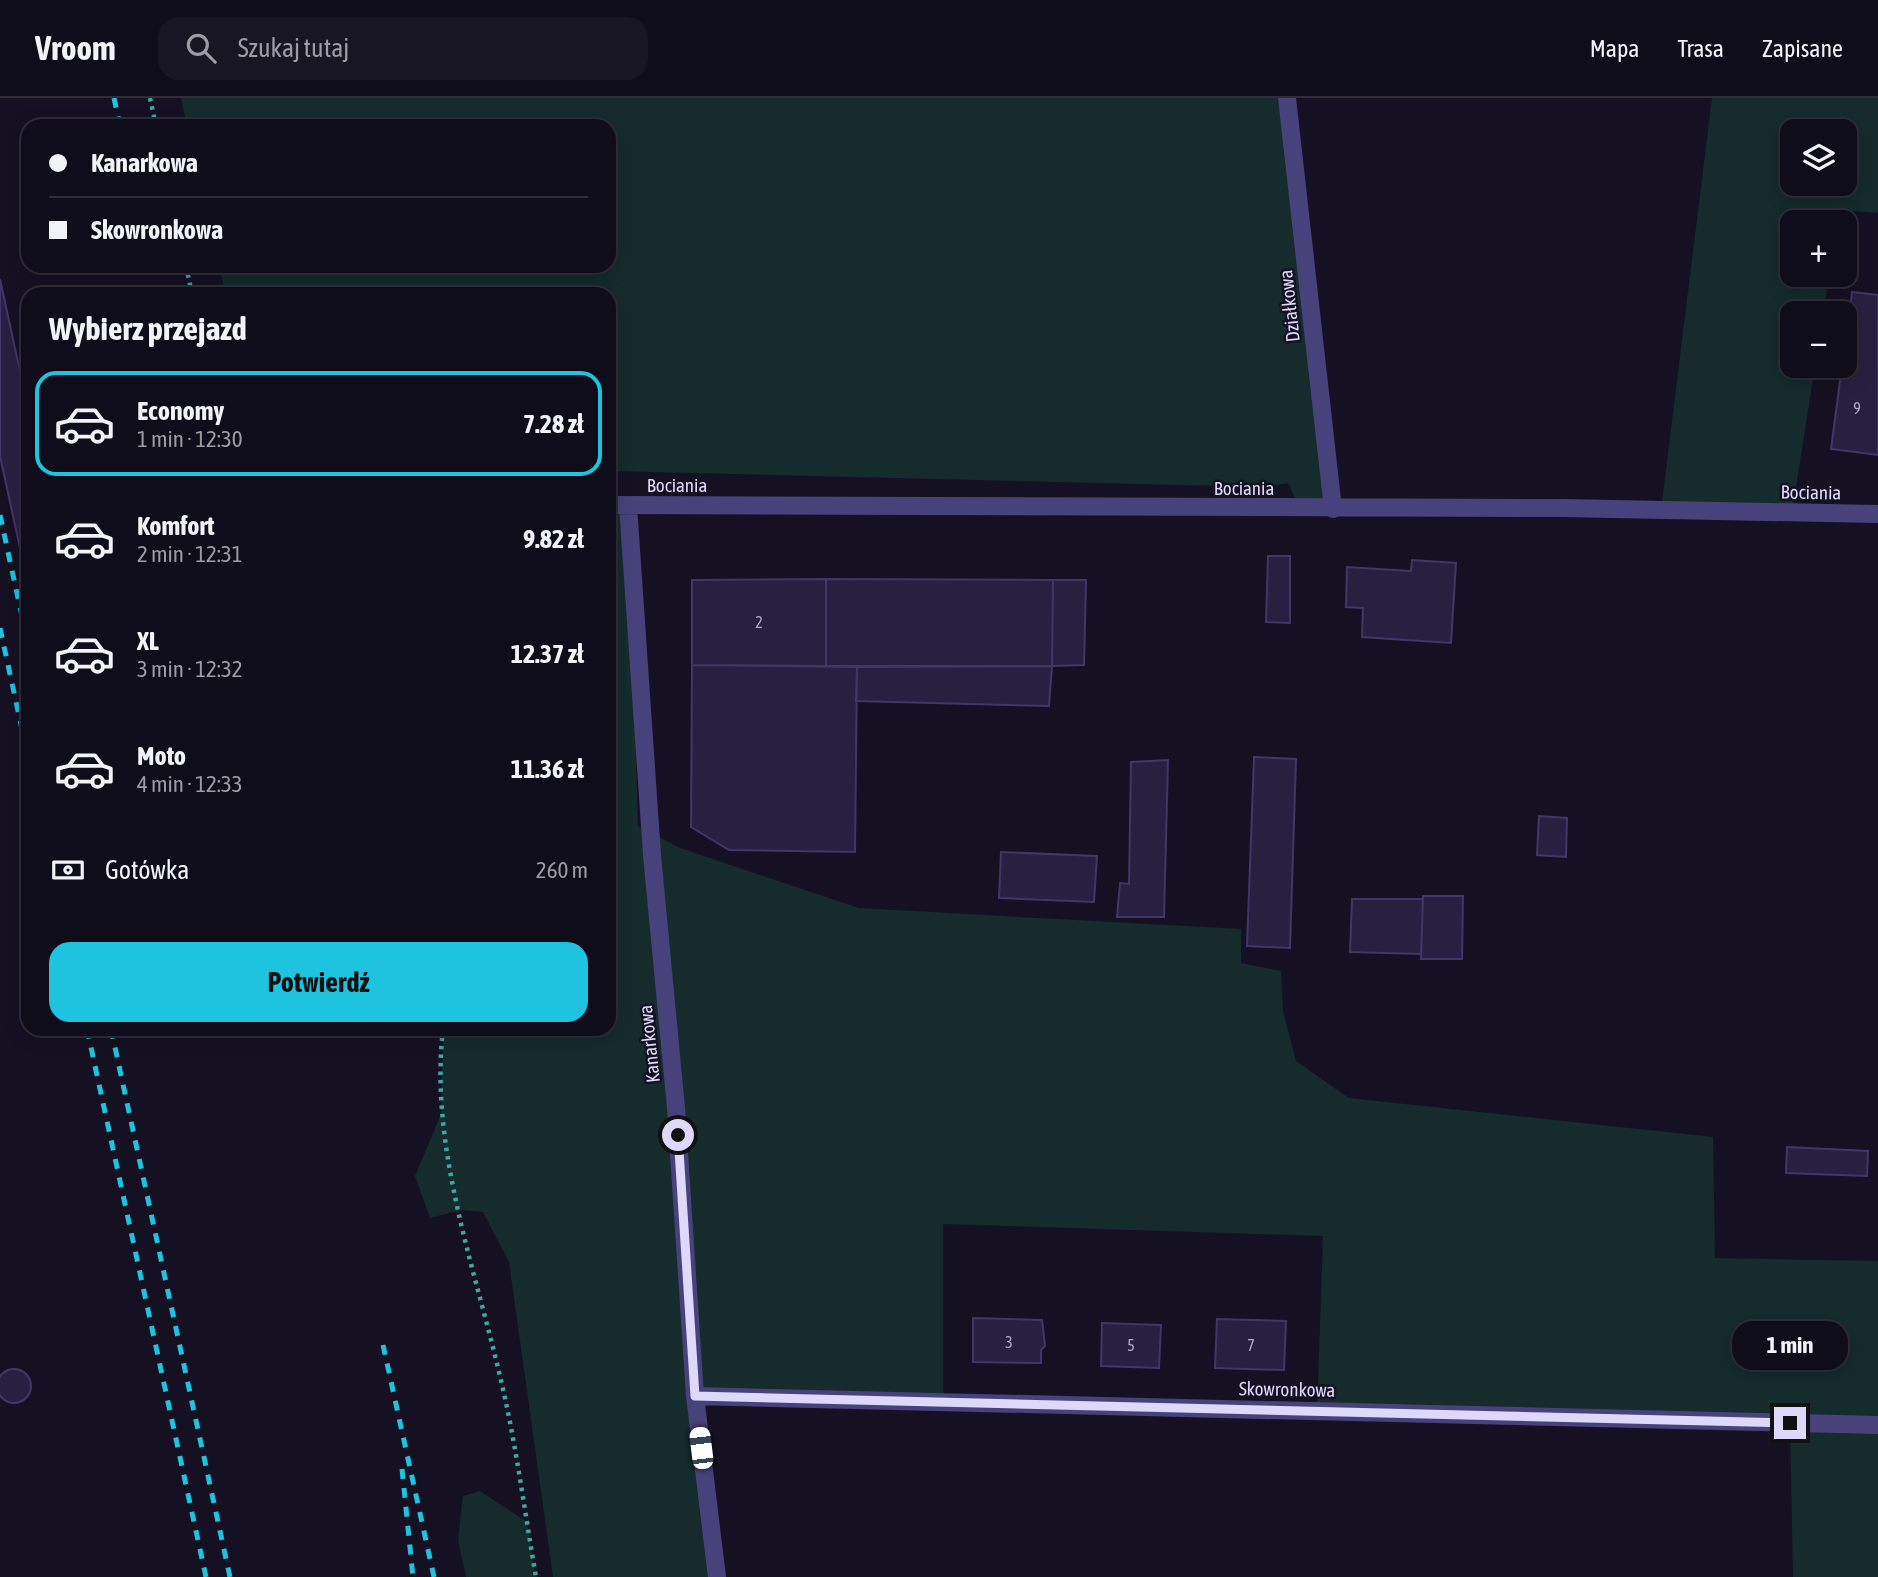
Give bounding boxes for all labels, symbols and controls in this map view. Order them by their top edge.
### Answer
search box [158,17,648,80]
text: Vroom [35,29,116,67]
icon: search [182,29,220,67]
text: Szukaj tutaj [238,33,349,63]
text: Mapa [1590,35,1639,62]
text: Trasa [1677,35,1724,62]
text: Zapisane [1762,35,1843,62]
map controls [1780,119,1857,378]
button: layers [1780,119,1857,196]
text: Kanarkowa [91,148,198,178]
button: + [1780,210,1857,287]
text: Skowronkowa [91,215,223,245]
street label: Działkowa [1274,269,1304,343]
button: − [1780,301,1857,378]
text: Wybierz przejazd [49,310,247,347]
icon: car [53,392,116,455]
text: Economy [137,396,224,426]
house number: 9 [1853,399,1861,417]
text: 7.28 zł [523,409,584,439]
text: 1 min · 12:30 [137,426,243,452]
street label: Bociania [647,474,707,496]
street label: Bociania [1214,477,1274,499]
street label: Bociania [1781,480,1841,504]
icon: car [53,507,116,570]
text: Komfort [137,511,214,541]
text: 9.82 zł [523,524,584,554]
text: 2 min · 12:31 [137,541,243,567]
house number: 2 [755,613,763,631]
icon: car [53,622,116,685]
text: XL [137,626,159,656]
text: 12.37 zł [511,639,584,669]
text: 3 min · 12:32 [137,656,243,682]
icon: car [53,737,116,800]
text: Moto [137,741,186,771]
text: 11.36 zł [511,754,584,784]
text: 4 min · 12:33 [137,771,243,797]
icon: cash [49,851,87,889]
text: Gotówka [105,855,189,885]
text: 260 m [536,857,588,883]
button: Potwierdź [49,942,588,1022]
street label: Kanarkowa [634,1004,664,1084]
route start [662,1119,694,1151]
callout: 1 min [1732,1322,1848,1370]
text: 1 min [1767,1332,1813,1358]
house number: 3 [1005,1333,1013,1351]
house number: 5 [1127,1336,1135,1354]
house number: 7 [1247,1336,1255,1354]
street label: Skowronkowa [1239,1377,1335,1401]
route end [1774,1407,1806,1439]
car [689,1426,714,1470]

